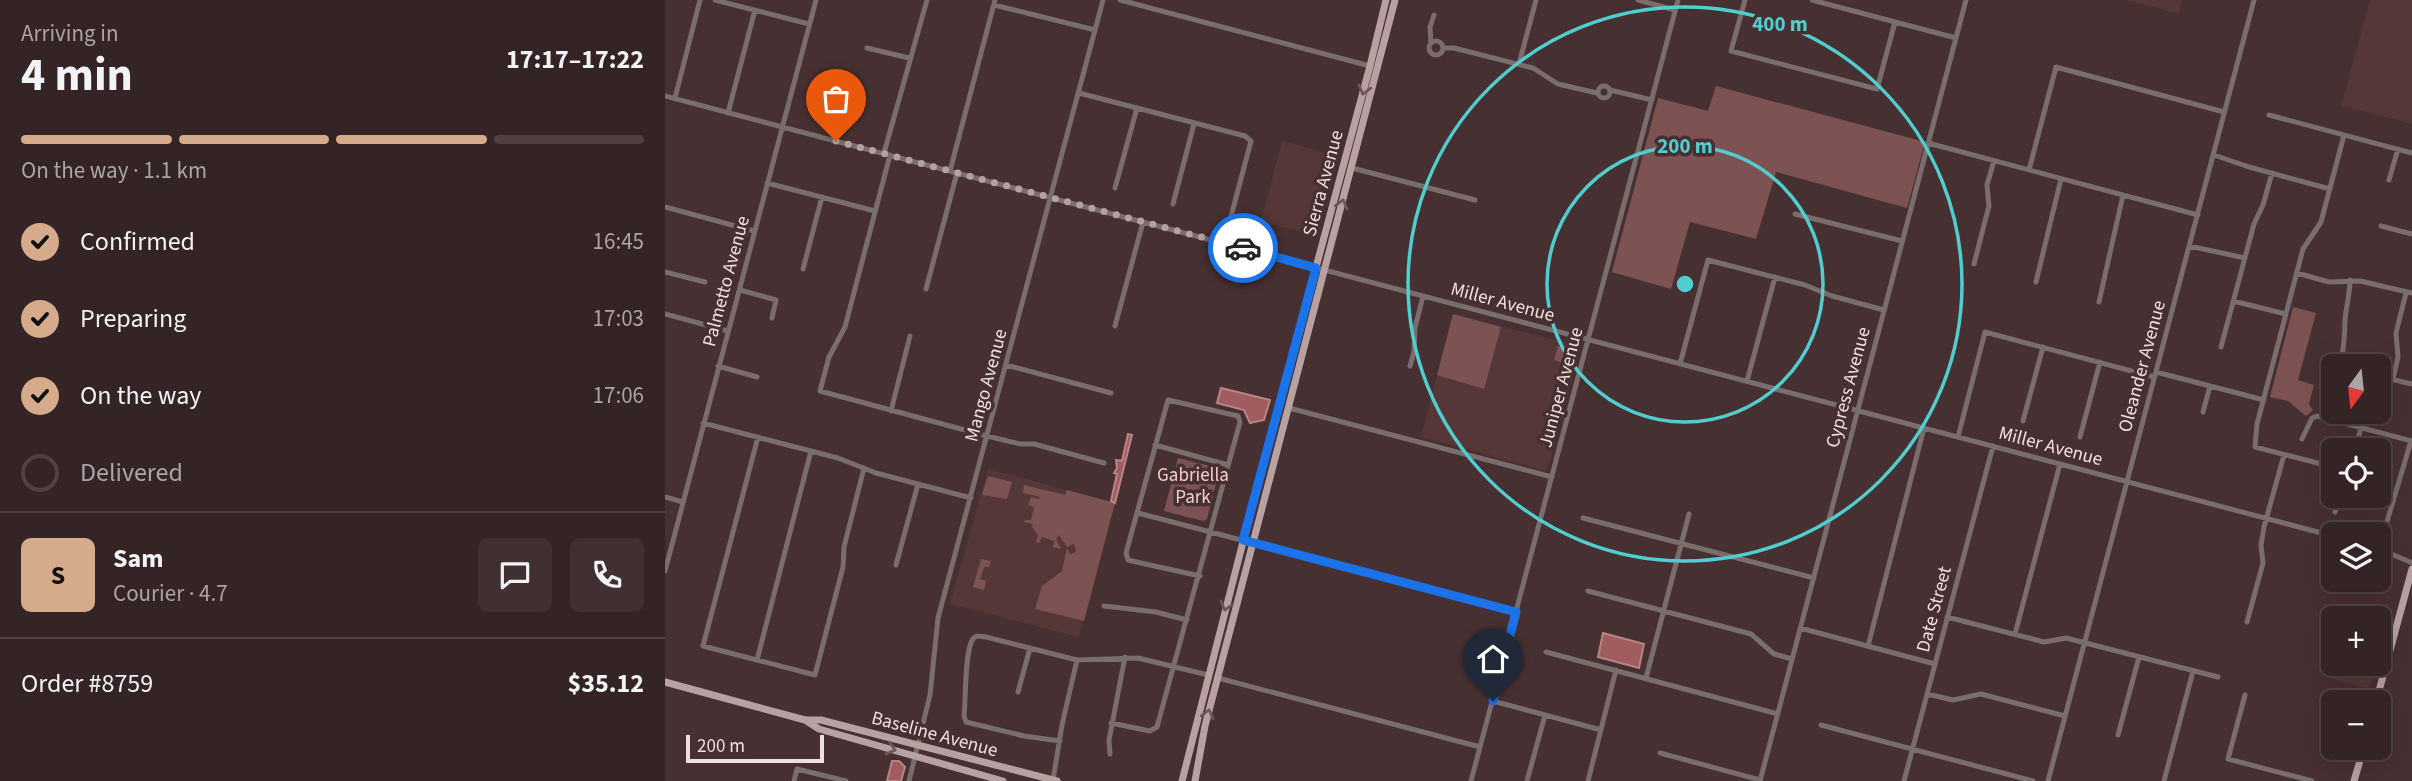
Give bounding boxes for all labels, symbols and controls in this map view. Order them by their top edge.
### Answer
text: 400 m [1752,9,1808,39]
text: Arriving in [21,17,119,50]
text: 17:17–17:22 [506,41,644,78]
text: 4 min [21,43,133,108]
pin [806,69,866,141]
icon: bag [817,80,855,118]
one-way arrow [1357,84,1372,96]
street label: Sierra Avenue [1296,127,1351,239]
text: 200 m [1657,131,1713,161]
text: On the way · 1.1 km [21,154,207,187]
one-way arrow [1334,198,1349,210]
street label: Palmetto Avenue [696,213,757,350]
courier [1208,213,1278,283]
icon: check [21,223,59,261]
text: Confirmed [80,223,195,260]
text: 16:45 [593,225,644,258]
icon: car [1224,229,1262,267]
centre of rings [1673,272,1697,296]
street label: Miller Avenue [1448,276,1558,329]
street label: Oleander Avenue [2112,297,2173,435]
icon: check [21,300,59,338]
text: Preparing [80,300,186,337]
text: 17:03 [593,302,644,335]
street label: Juniper Avenue [1532,324,1590,450]
street label: Cypress Avenue [1819,324,1878,451]
street label: Mango Avenue [958,326,1014,445]
north arrow [2321,354,2391,424]
map controls [2321,354,2391,760]
icon: check [21,377,59,415]
text: On the way [80,377,201,414]
text: 17:06 [593,379,644,412]
street label: Miller Avenue [1996,420,2106,473]
button: locate [2321,438,2391,508]
text: Delivered [80,454,183,491]
park label: Gabriella Park [1157,462,1229,511]
button: layers [2321,522,2391,592]
button: chat [478,538,552,612]
button: phone [570,538,644,612]
text: Sam [113,540,163,577]
text: S [51,557,65,594]
street label: Date Street [1910,563,1959,655]
text: Courier · 4.7 [113,577,228,610]
one-way arrow [1220,599,1234,611]
button: + [2321,606,2391,676]
pin [1463,629,1523,701]
icon: home [1474,640,1512,678]
text: Order #8759 [21,665,153,702]
text: $35.12 [568,665,644,702]
button: − [2321,690,2391,760]
street label: Baseline Avenue [868,705,1001,764]
one-way arrow [1200,708,1215,720]
scale bar [686,732,824,764]
text: 200 m [697,733,745,760]
one-way arrow [885,741,897,756]

